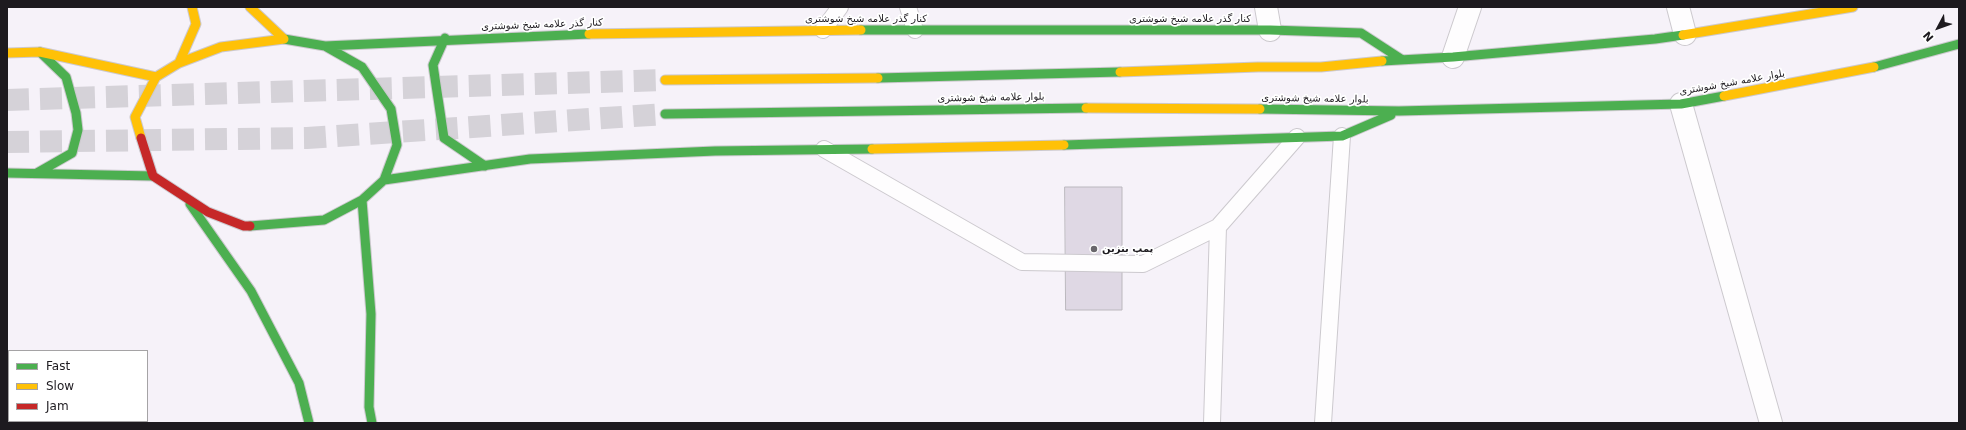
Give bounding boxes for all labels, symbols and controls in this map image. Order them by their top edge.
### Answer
north arrow [1918,8,1958,48]
street label: کنار گذر علامه شیخ شوشتری [805,13,927,25]
street label: کنار گذر علامه شیخ شوشتری [1129,13,1251,25]
street label: کنار گذر علامه شیخ شوشتری [481,17,603,33]
text: N [1921,28,1936,44]
street label: بلوار علامه شیخ شوشتری [1678,68,1786,98]
street label: بلوار علامه شیخ شوشتری [937,91,1045,105]
street label: بلوار علامه شیخ شوشتری [1261,92,1369,106]
place label: پمپ بنزین [1102,243,1153,255]
marker: پمپ بنزین [1089,244,1099,254]
legend [8,350,148,422]
text: Fast [46,359,70,373]
text: Slow [46,379,74,393]
text: Jam [46,399,69,413]

